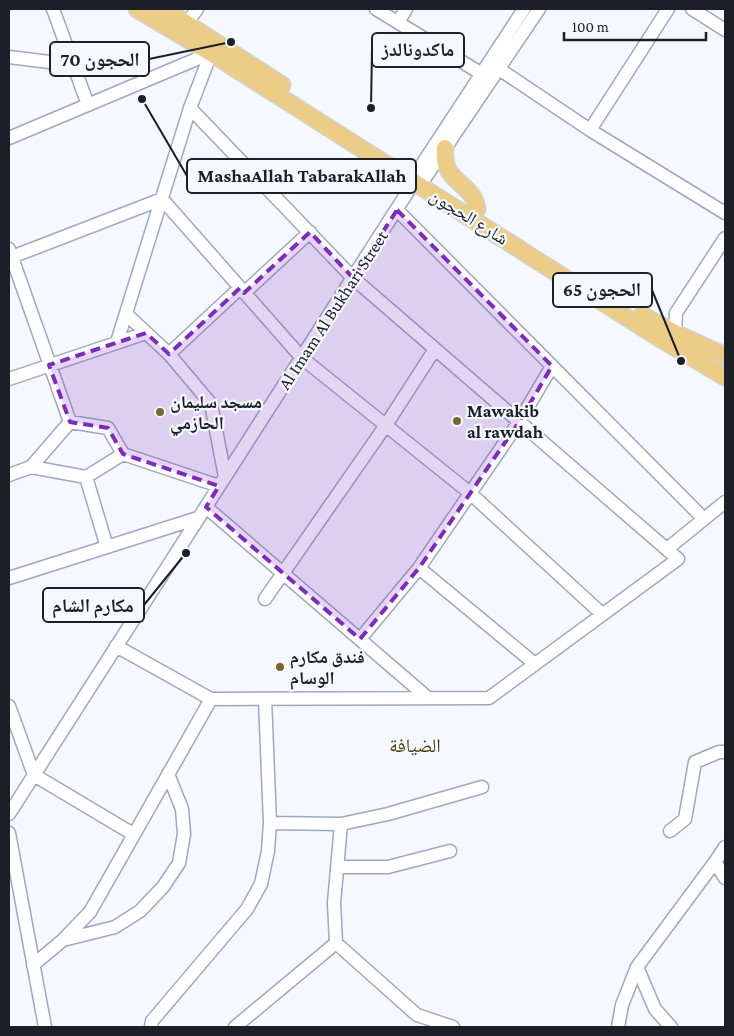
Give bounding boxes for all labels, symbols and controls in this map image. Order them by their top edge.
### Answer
scale bar [564,10,706,42]
text: 100 m [572,19,609,35]
callout: ماكدونالدز [372,33,464,67]
text: ماكدونالدز [381,39,454,60]
callout: الحجون 70 [50,42,149,76]
text: الحجون 70 [60,49,140,71]
callout: MashaAllah TabarakAllah [187,159,416,193]
text: MashaAllah TabarakAllah [198,165,406,186]
street label: شارع الحجون [426,185,512,250]
street label: Al Imam Al Bukhari Street [274,226,392,393]
callout: الحجون 65 [553,273,652,307]
text: الحجون 65 [563,279,641,301]
place label: مسجد سليمان الحازمي [170,392,262,437]
place label: Mawakib al rawdah [467,401,544,442]
marker: مسجد سليمان الحازمي [154,406,166,418]
marker: Mawakib al rawdah [451,415,463,427]
callout: مكارم الشام [43,588,144,622]
text: مكارم الشام [52,595,134,619]
place label: فندق مكارم الوسام [290,647,365,690]
marker: فندق مكارم الوسام [274,661,286,673]
district label: الضيافة [389,735,441,756]

